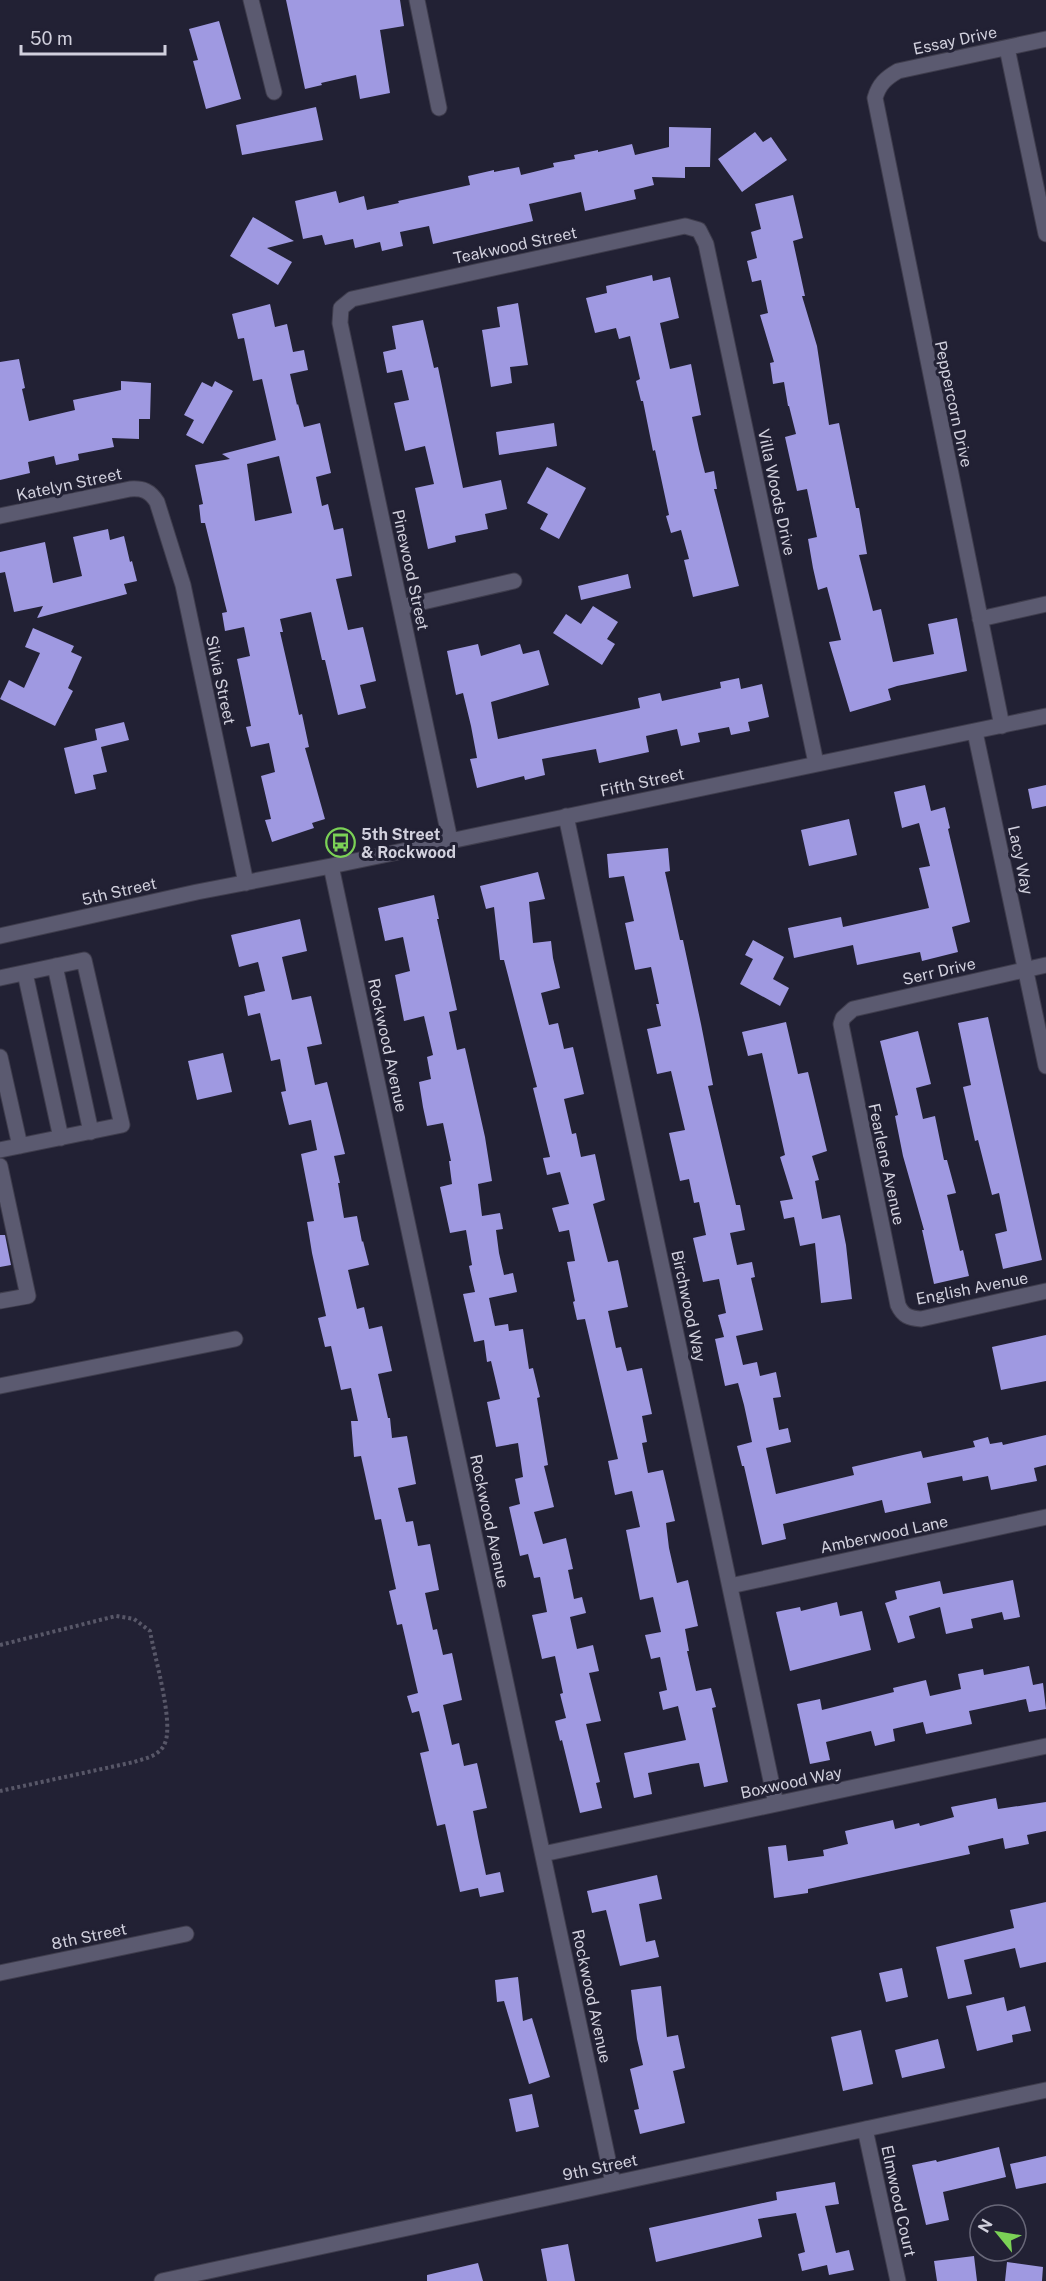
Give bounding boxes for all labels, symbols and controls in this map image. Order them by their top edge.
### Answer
scale bar [21,18,165,56]
street label: Essay Drive [911,22,999,59]
text: 50 m [30,28,73,49]
street label: Teakwood Street [452,223,579,268]
street label: Peppercorn Drive [931,339,976,469]
street label: Villa Woods Drive [754,427,799,557]
street label: Katelyn Street [15,464,124,505]
street label: Pinewood Street [388,508,433,632]
street label: Silvia Street [202,634,239,726]
street label: Fifth Street [598,764,686,801]
street label: Lacy Way [1004,824,1037,897]
place label: 5th Street & Rockwood [361,825,456,862]
bus stop icon: 5th Street & Rockwood [324,827,356,859]
street label: 5th Street [80,874,158,909]
street label: Serr Drive [901,954,978,989]
street label: Rockwood Avenue [364,977,411,1114]
street label: Fearlene Avenue [864,1102,909,1227]
street label: Birchwood Way [667,1249,710,1364]
street label: English Avenue [914,1268,1030,1309]
street label: Rockwood Avenue [466,1453,513,1590]
street label: Amberwood Lane [818,1512,950,1557]
street label: Boxwood Way [739,1762,844,1803]
street label: 8th Street [50,1919,128,1954]
street label: Rockwood Avenue [568,1928,615,2065]
street label: Elmwood Court [877,2144,920,2259]
street label: 9th Street [561,2150,639,2185]
north arrow [968,2203,1028,2263]
text: N [974,2216,997,2236]

